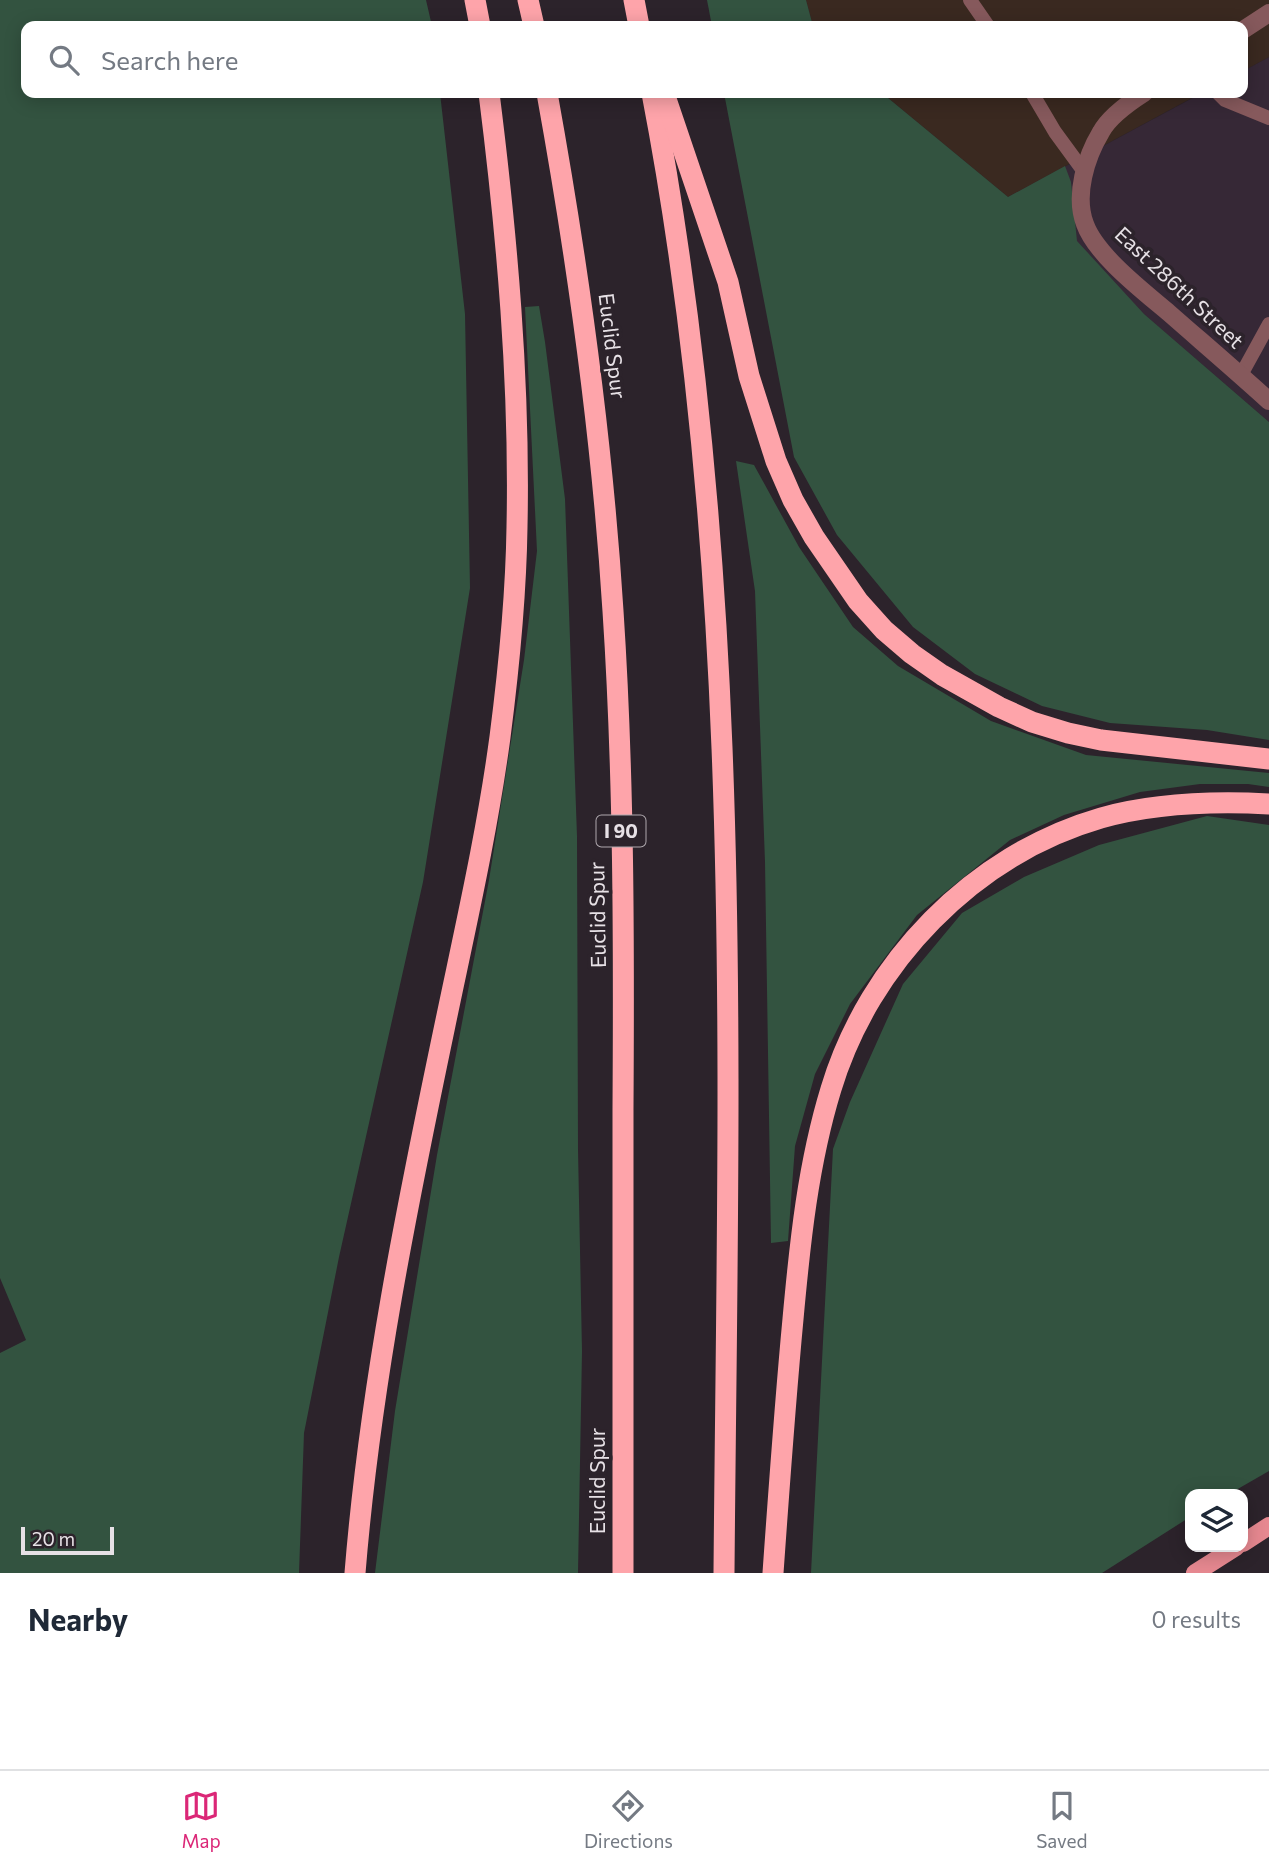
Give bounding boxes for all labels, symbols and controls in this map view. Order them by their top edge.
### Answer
search box [21,21,1248,98]
icon: search [45,41,83,79]
text: Search here [101,44,239,75]
street label: East 286th Street [1111,221,1250,353]
street label: Euclid Spur [595,292,632,400]
road number: I 90 [596,816,646,846]
street label: Euclid Spur [583,862,610,968]
street label: Euclid Spur [584,1428,609,1534]
map controls [1185,1489,1248,1552]
button: layers [1185,1489,1248,1552]
scale bar [21,1524,114,1556]
text: 20 m [32,1527,75,1550]
text: Nearby [28,1600,128,1637]
text: 0 results [1152,1605,1241,1633]
tab: Map [182,1787,221,1852]
tab: Directions [584,1787,673,1852]
tab: Saved [1036,1787,1087,1852]

